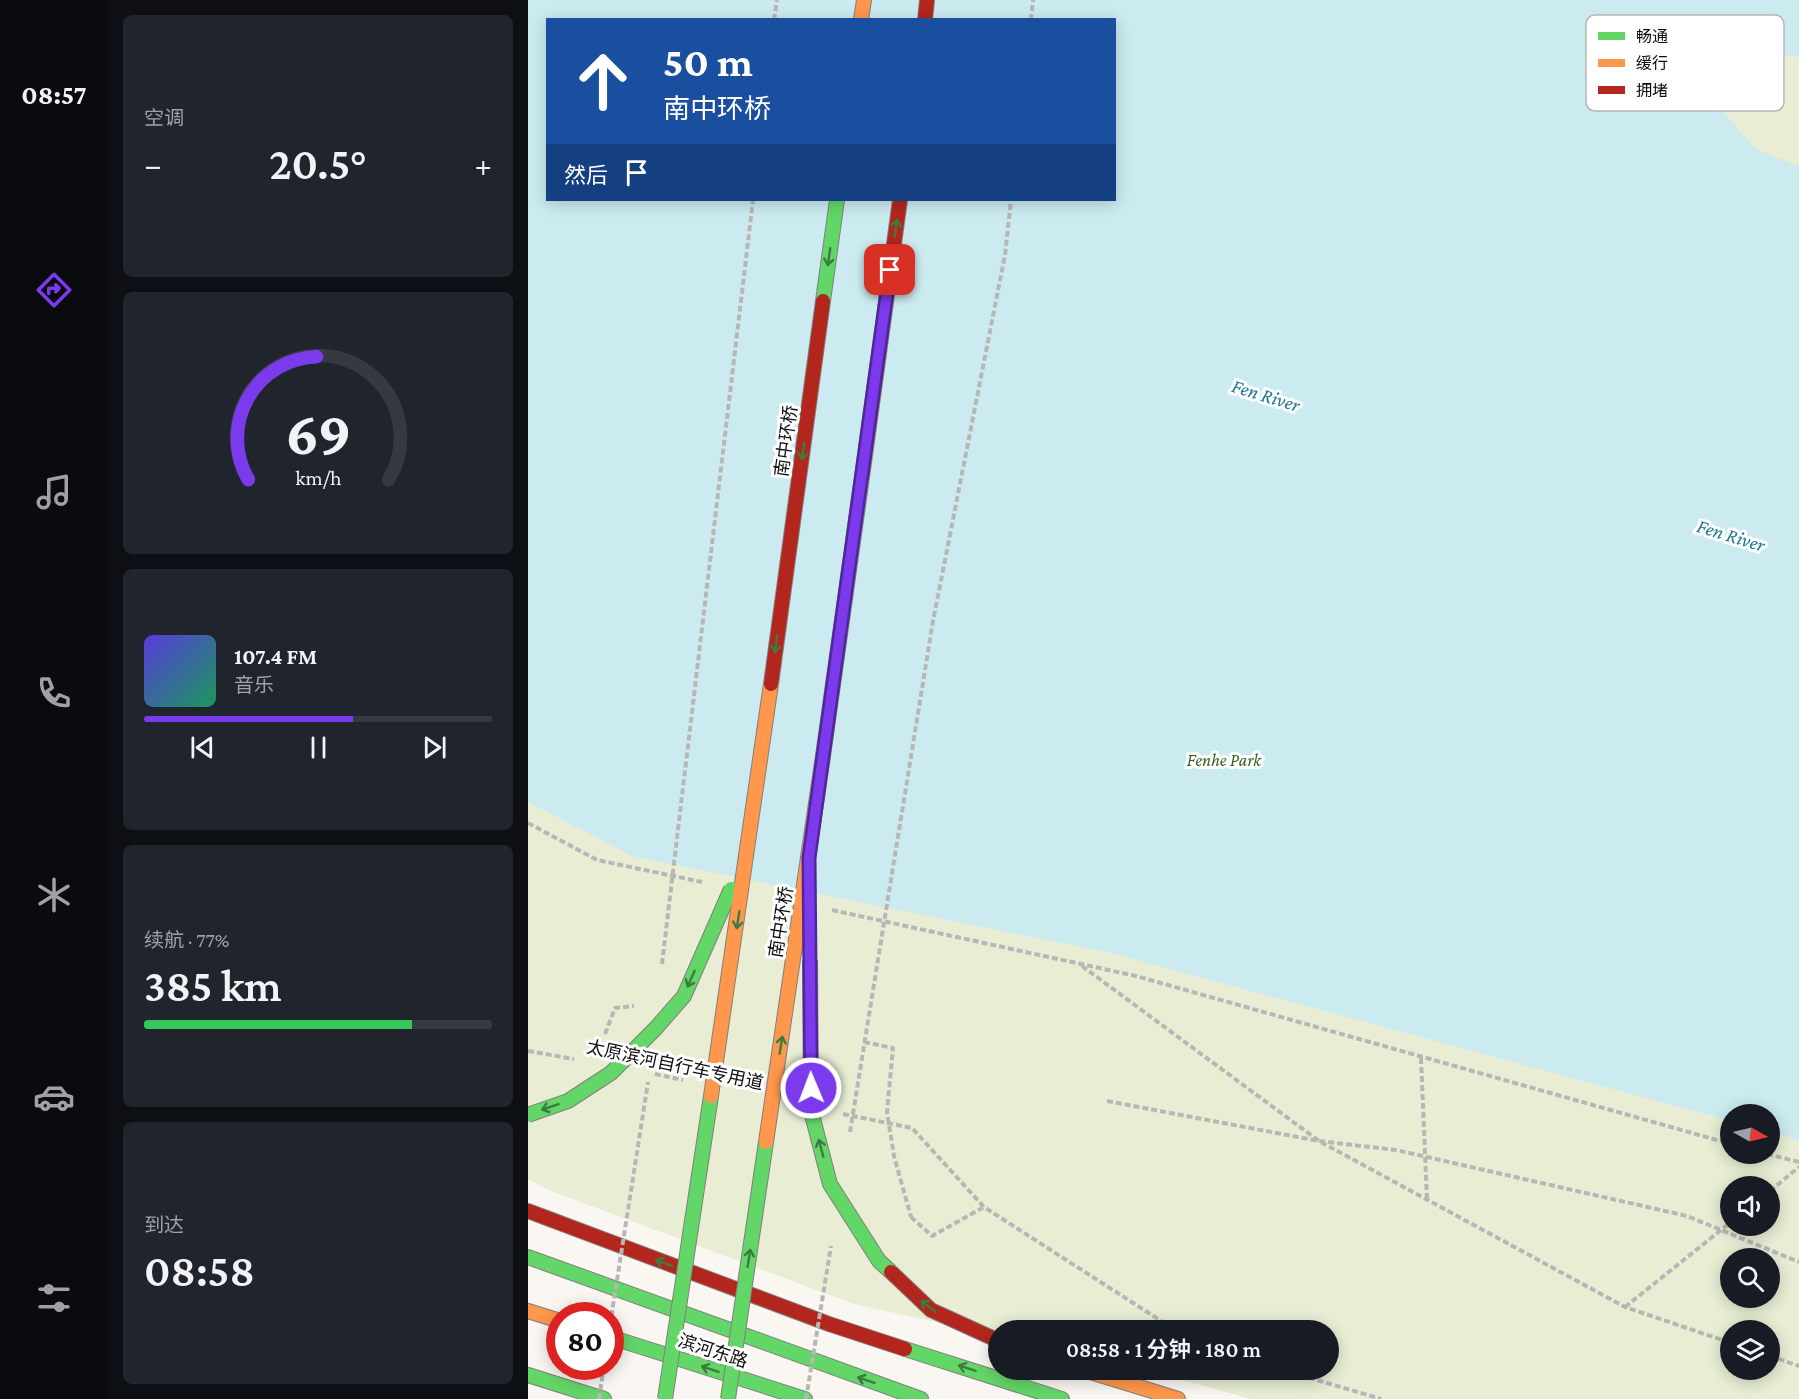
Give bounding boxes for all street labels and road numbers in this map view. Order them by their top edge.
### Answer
street label: 南中环桥 [771,404,801,478]
street label: 南中环桥 [765,885,797,959]
street label: 太原滨河自行车专用道 [585,1037,765,1093]
street label: 滨河东路 [676,1330,750,1372]

